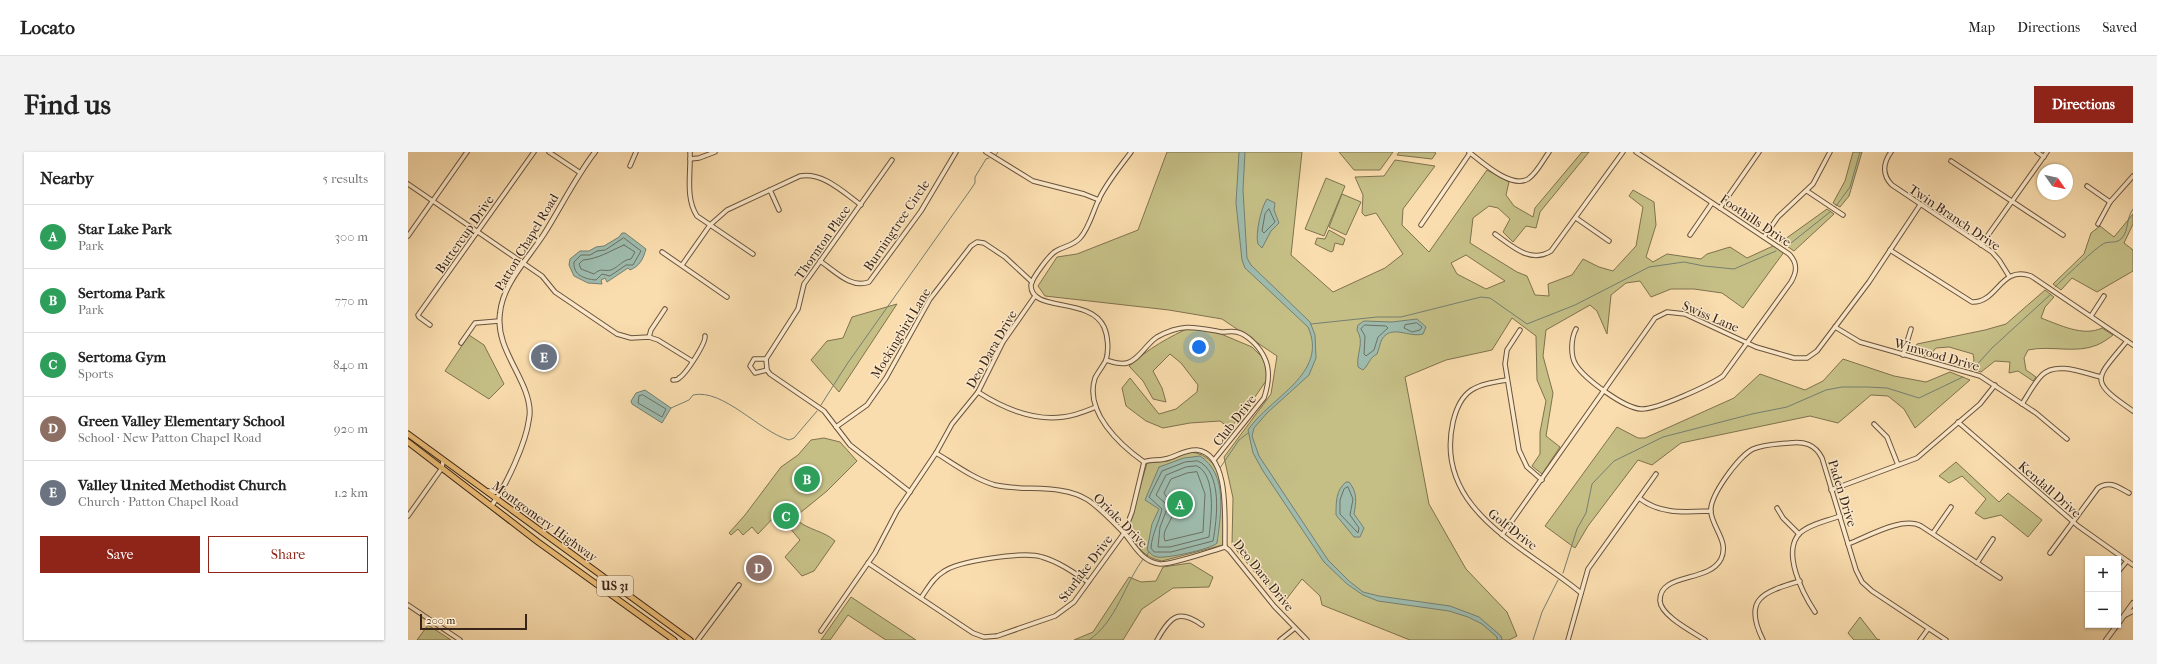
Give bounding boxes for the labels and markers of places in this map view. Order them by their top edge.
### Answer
pin: E [531,342,557,372]
pin: B [794,464,820,494]
pin: A [1167,489,1193,519]
pin: C [773,501,799,531]
pin: D [746,553,772,583]

